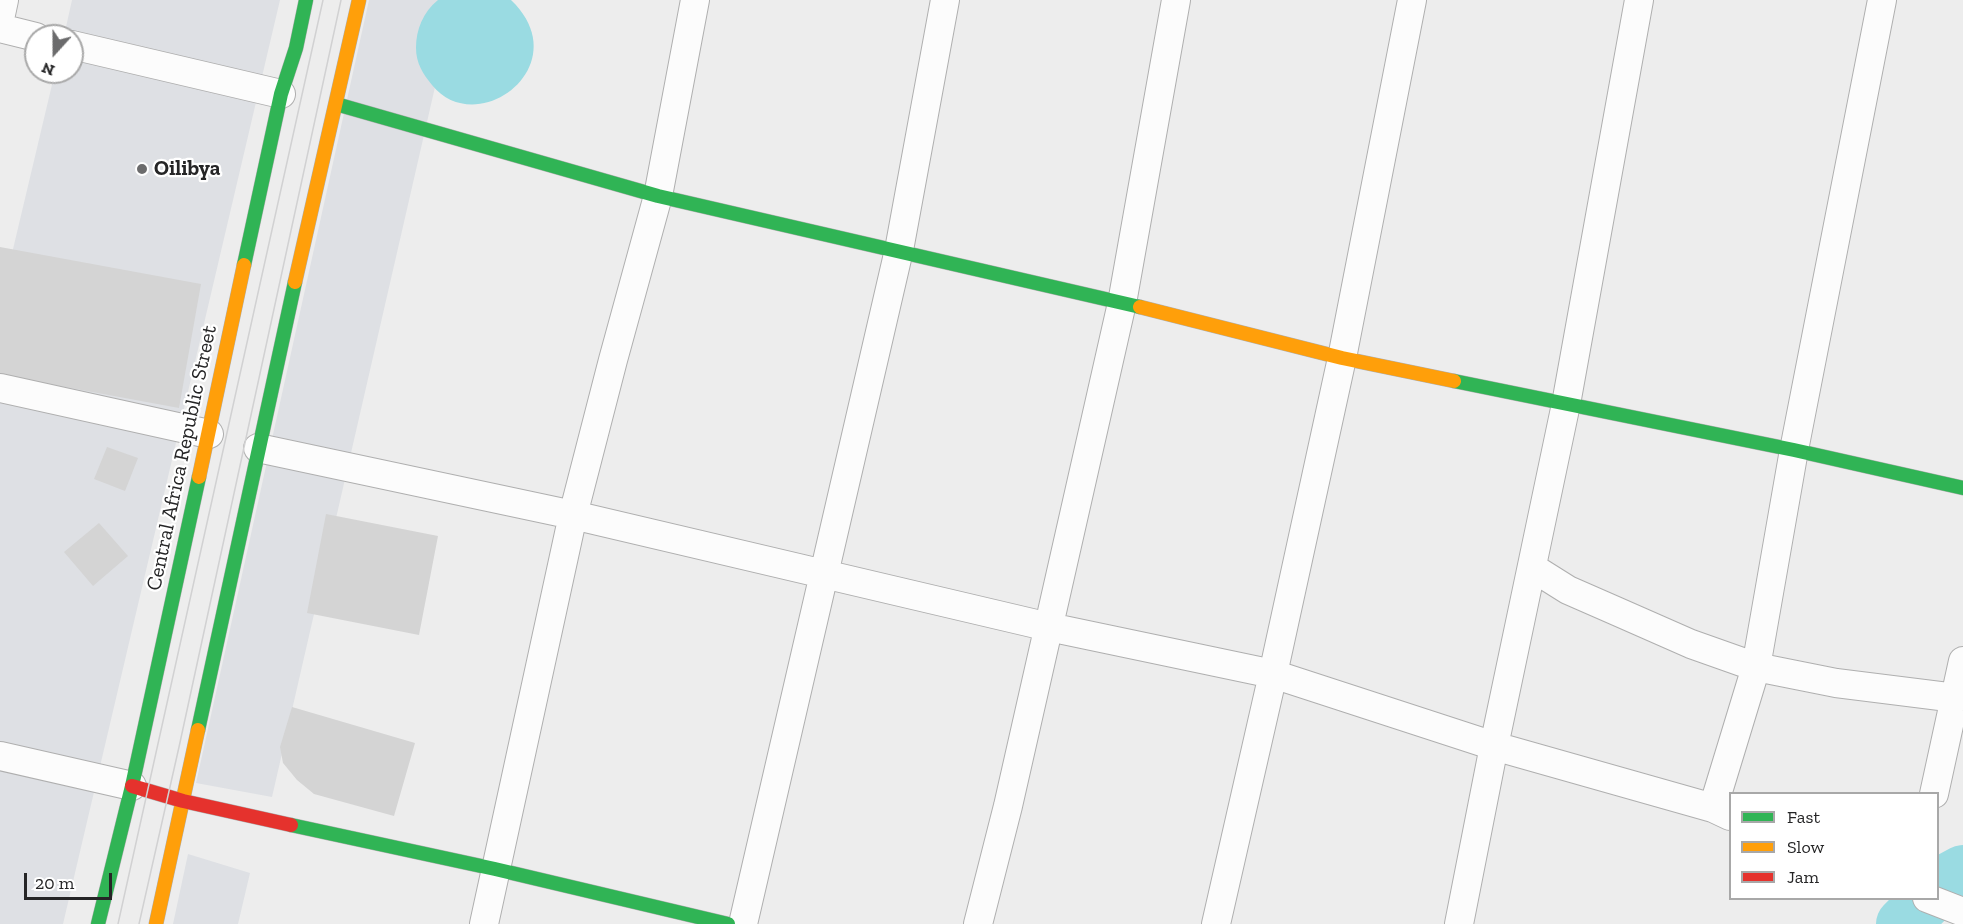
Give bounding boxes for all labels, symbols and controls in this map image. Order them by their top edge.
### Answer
north arrow [24,24,84,84]
text: N [39,58,57,80]
place label: Oilibya [154,156,220,182]
marker: Oilibya [135,162,149,176]
street label: Central Africa Republic Street [142,323,222,593]
legend [1729,792,1939,900]
text: Fast [1787,806,1820,828]
text: Slow [1787,836,1824,858]
scale bar [27,861,116,899]
text: Jam [1787,866,1819,888]
text: 20 m [35,872,74,894]

